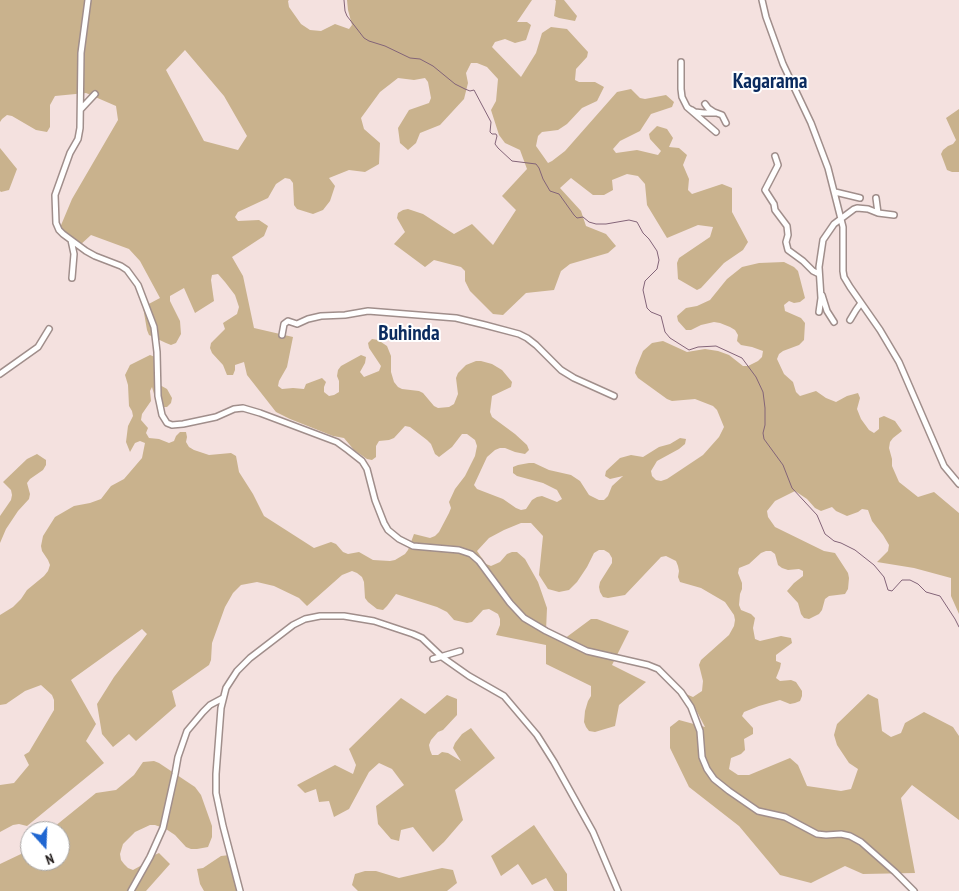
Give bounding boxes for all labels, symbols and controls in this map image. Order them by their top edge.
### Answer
district label: Kagarama [733,69,807,95]
district label: Buhinda [378,321,440,347]
north arrow [20,821,70,871]
text: N [43,849,56,869]

